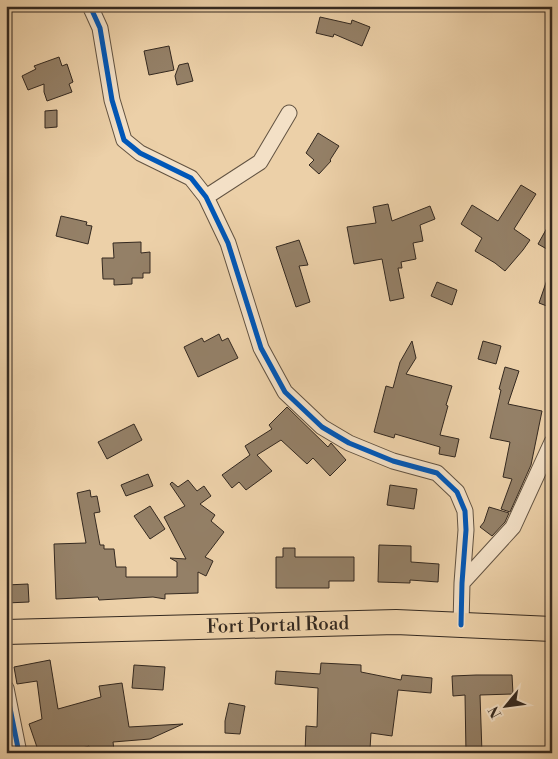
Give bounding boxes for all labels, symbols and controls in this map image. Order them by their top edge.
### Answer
street label: Fort Portal Road [206,611,350,639]
north arrow [480,682,530,732]
text: N [485,703,506,721]

